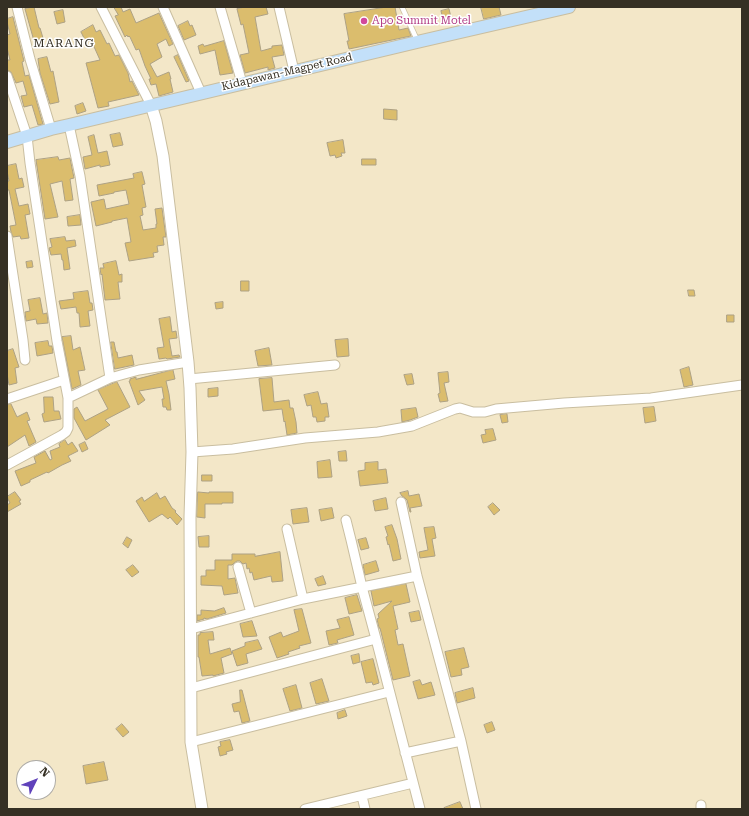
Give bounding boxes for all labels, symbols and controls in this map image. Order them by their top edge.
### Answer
place label: Apo Summit Motel [372,14,471,28]
marker: Apo Summit Motel [359,16,369,26]
district label: MARANG [33,36,95,50]
street label: Kidapawan-Magpet Road [220,51,354,93]
north arrow [16,760,56,800]
text: N [37,765,52,780]

